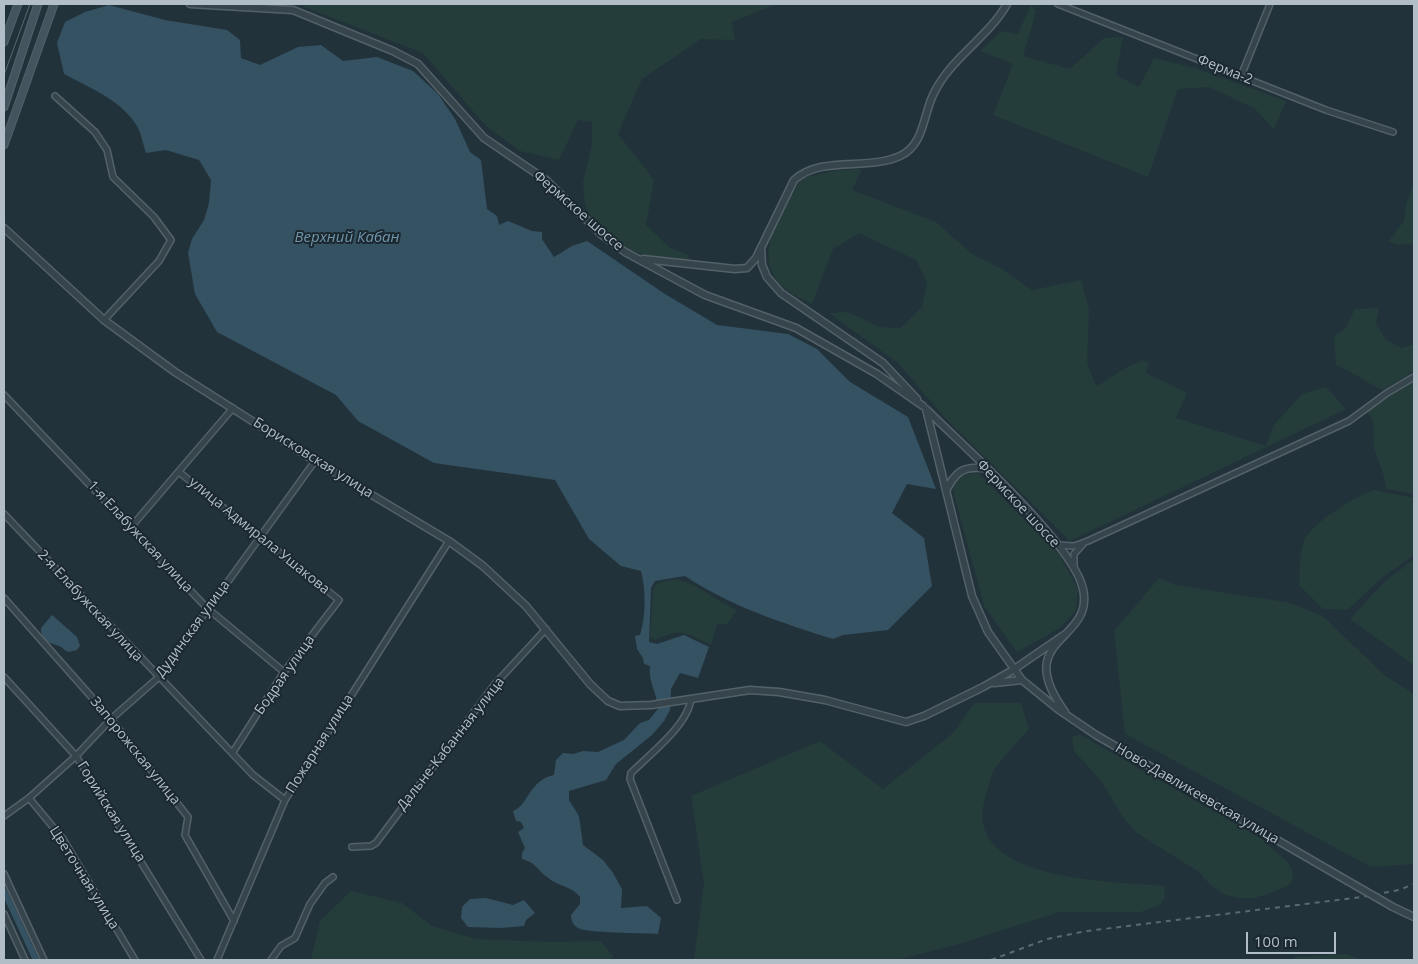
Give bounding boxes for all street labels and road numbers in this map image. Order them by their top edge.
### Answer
street label: Ферма-2 [1195,51,1255,89]
street label: Фермское шоссе [530,167,626,255]
street label: Борисковская улица [250,414,376,502]
street label: Фермское шоссе [973,457,1063,551]
street label: улица Адмирала Ушакова [185,474,333,598]
street label: 1-я Елабужская улица [84,478,196,596]
street label: 2-я Елабужская улица [34,547,146,665]
street label: Дудинская улица [152,577,234,681]
street label: Бодрая улица [251,632,319,718]
street label: Дальне-Кабанная улица [394,674,508,814]
street label: Пожарная улица [283,691,357,797]
street label: Запорожская улица [86,694,184,808]
street label: Ново-Давликеевская улица [1112,740,1282,848]
street label: Горийская улица [73,759,149,865]
street label: Цветочная улица [46,823,122,933]

